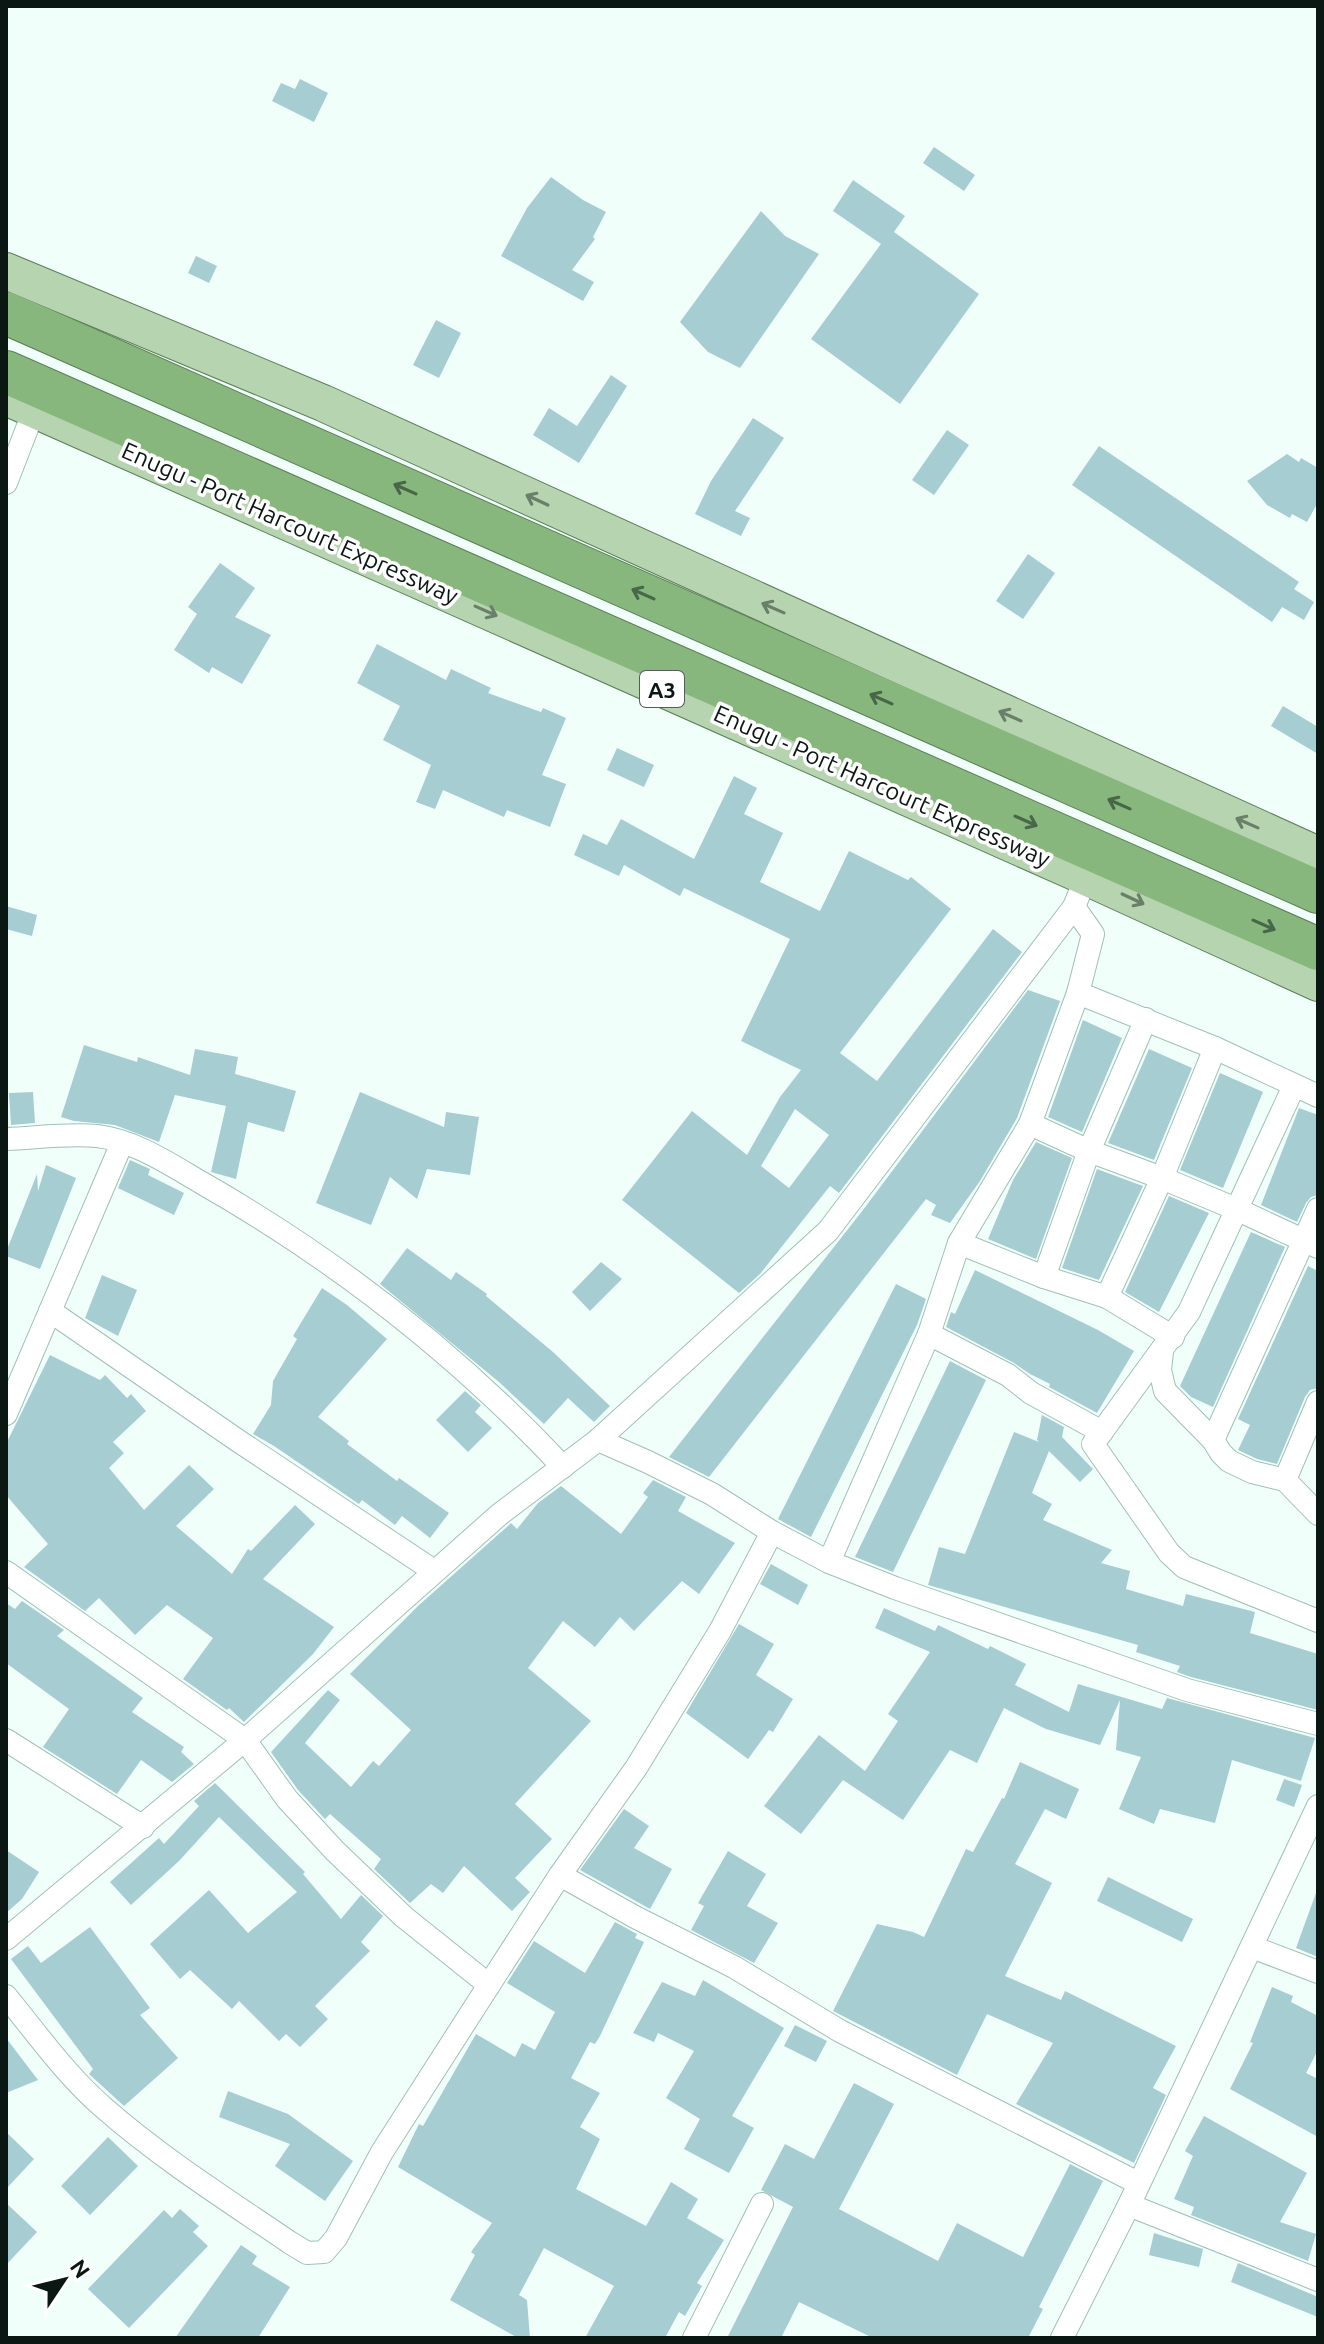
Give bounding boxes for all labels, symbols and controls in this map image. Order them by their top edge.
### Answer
street label: Enugu - Port Harcourt Expressway [118,436,463,610]
one-way arrow [393,481,417,496]
one-way arrow [525,492,549,507]
one-way arrow [631,585,656,600]
one-way arrow [761,600,786,615]
one-way arrow [473,605,498,620]
road number: A3 [640,671,684,707]
one-way arrow [869,690,893,705]
street label: Enugu - Port Harcourt Expressway [710,699,1055,873]
one-way arrow [998,707,1023,722]
one-way arrow [1107,795,1131,810]
one-way arrow [1013,814,1038,829]
one-way arrow [1235,815,1259,830]
one-way arrow [1121,892,1145,907]
one-way arrow [1251,919,1276,934]
north arrow [24,2240,104,2320]
text: N [66,2254,96,2282]

